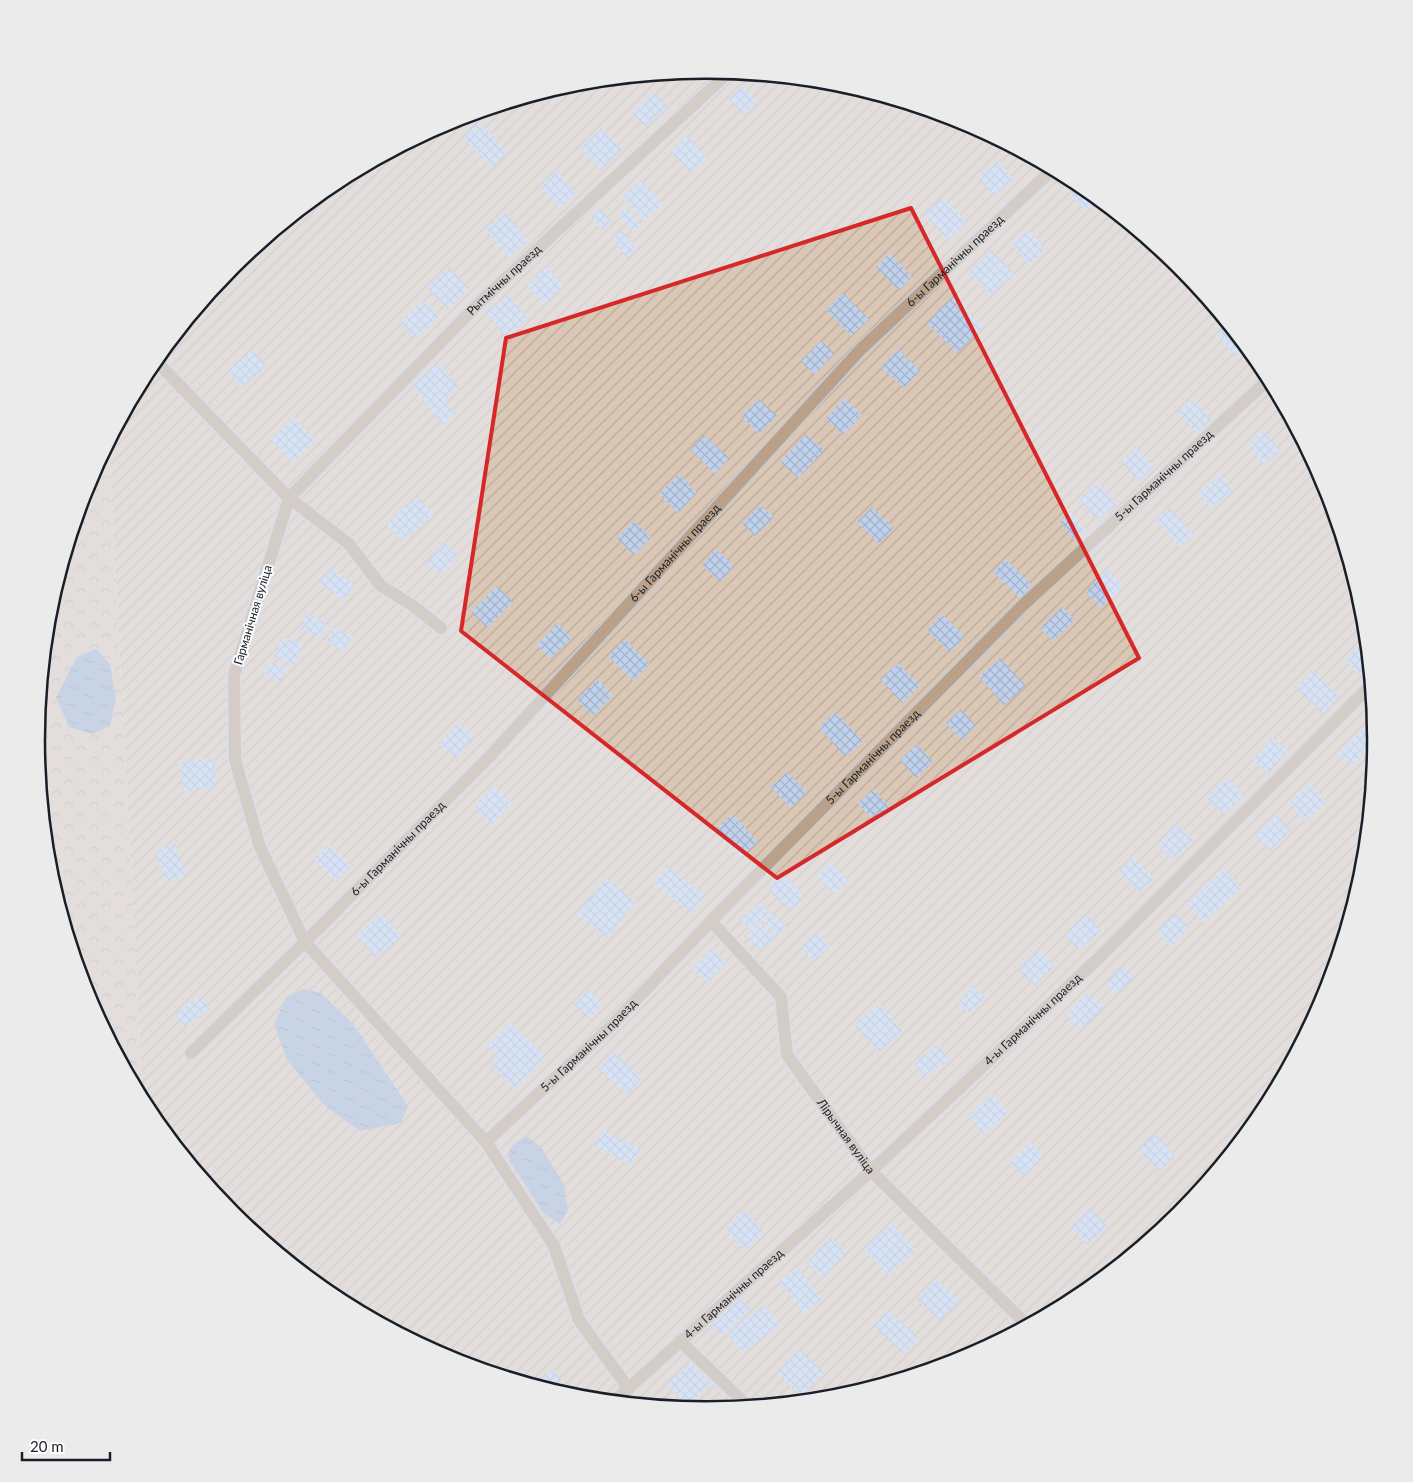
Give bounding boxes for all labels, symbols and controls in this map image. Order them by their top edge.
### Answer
street label: 6-ы Гарманічны праезд [903,211,1007,310]
street label: Рытмічны праезд [463,241,545,318]
street label: 5-ы Гарманічны праезд [1111,426,1216,524]
street label: 6-ы Гарманічны праезд [626,500,724,605]
street label: Гарманічная вуліца [230,563,275,667]
street label: 5-ы Гарманічны праезд [822,705,923,807]
street label: 6-ы Гарманічны праезд [347,797,448,899]
street label: 4-ы Гарманічны праезд [981,970,1085,1068]
street label: 5-ы Гарманічны праезд [537,995,640,1095]
street label: Лірычная вуліца [813,1095,879,1177]
street label: 4-ы Гарманічны праезд [681,1245,786,1342]
scale bar [22,1430,110,1462]
text: 20 m [30,1437,64,1455]

